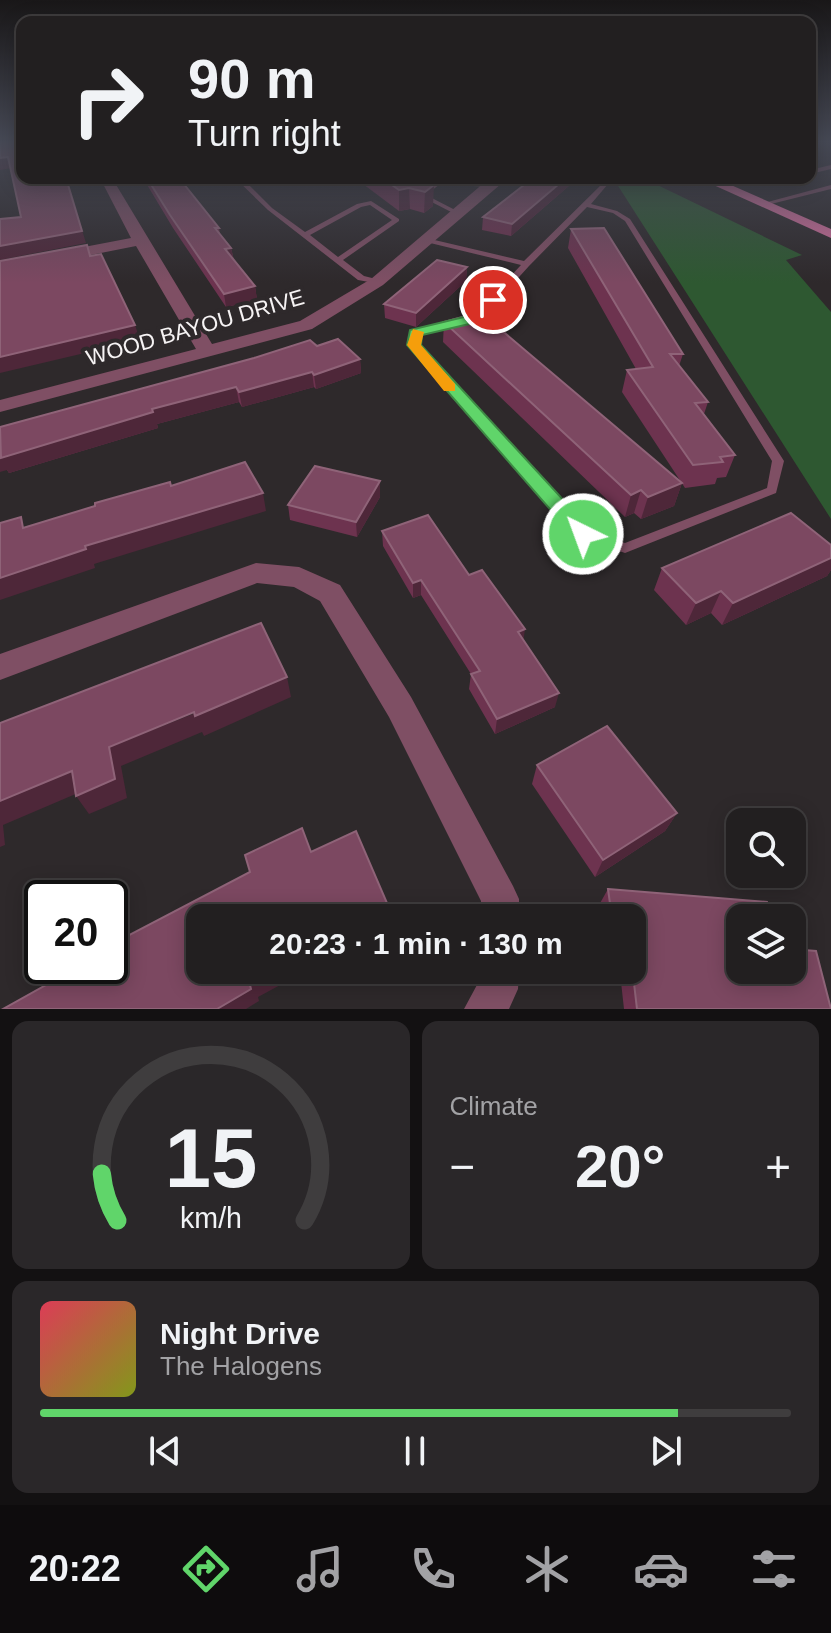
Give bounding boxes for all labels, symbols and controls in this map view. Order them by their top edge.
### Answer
text: 90 m [188,47,316,110]
icon: right [56,48,160,152]
text: Turn right [188,113,341,154]
pin [459,266,527,334]
icon: arrive [471,278,515,322]
street label: WOOD BAYOU DRIVE [83,284,307,371]
position arrow [541,492,625,576]
map controls [726,808,806,984]
button: search [726,808,806,888]
speed limit sign: 20 [24,880,128,984]
button: layers [726,904,806,984]
text: 20:23 · 1 min · 130 m [269,927,563,960]
text: Climate [450,1091,538,1121]
text: 15 [164,1112,257,1205]
text: 20° [575,1133,666,1200]
text: − [450,1142,475,1191]
text: + [765,1142,791,1191]
text: km/h [180,1202,242,1234]
text: Night Drive [160,1317,320,1350]
text: The Halogens [160,1351,322,1381]
icon: previous [143,1429,187,1473]
icon: pause [393,1429,437,1473]
icon: next [644,1429,688,1473]
icon: directions [178,1541,234,1597]
icon: music [292,1541,348,1597]
icon: phone [405,1541,461,1597]
icon: climate [519,1541,575,1597]
icon: car [633,1541,689,1597]
icon: filters [746,1541,802,1597]
text: 20:22 [29,1548,121,1589]

